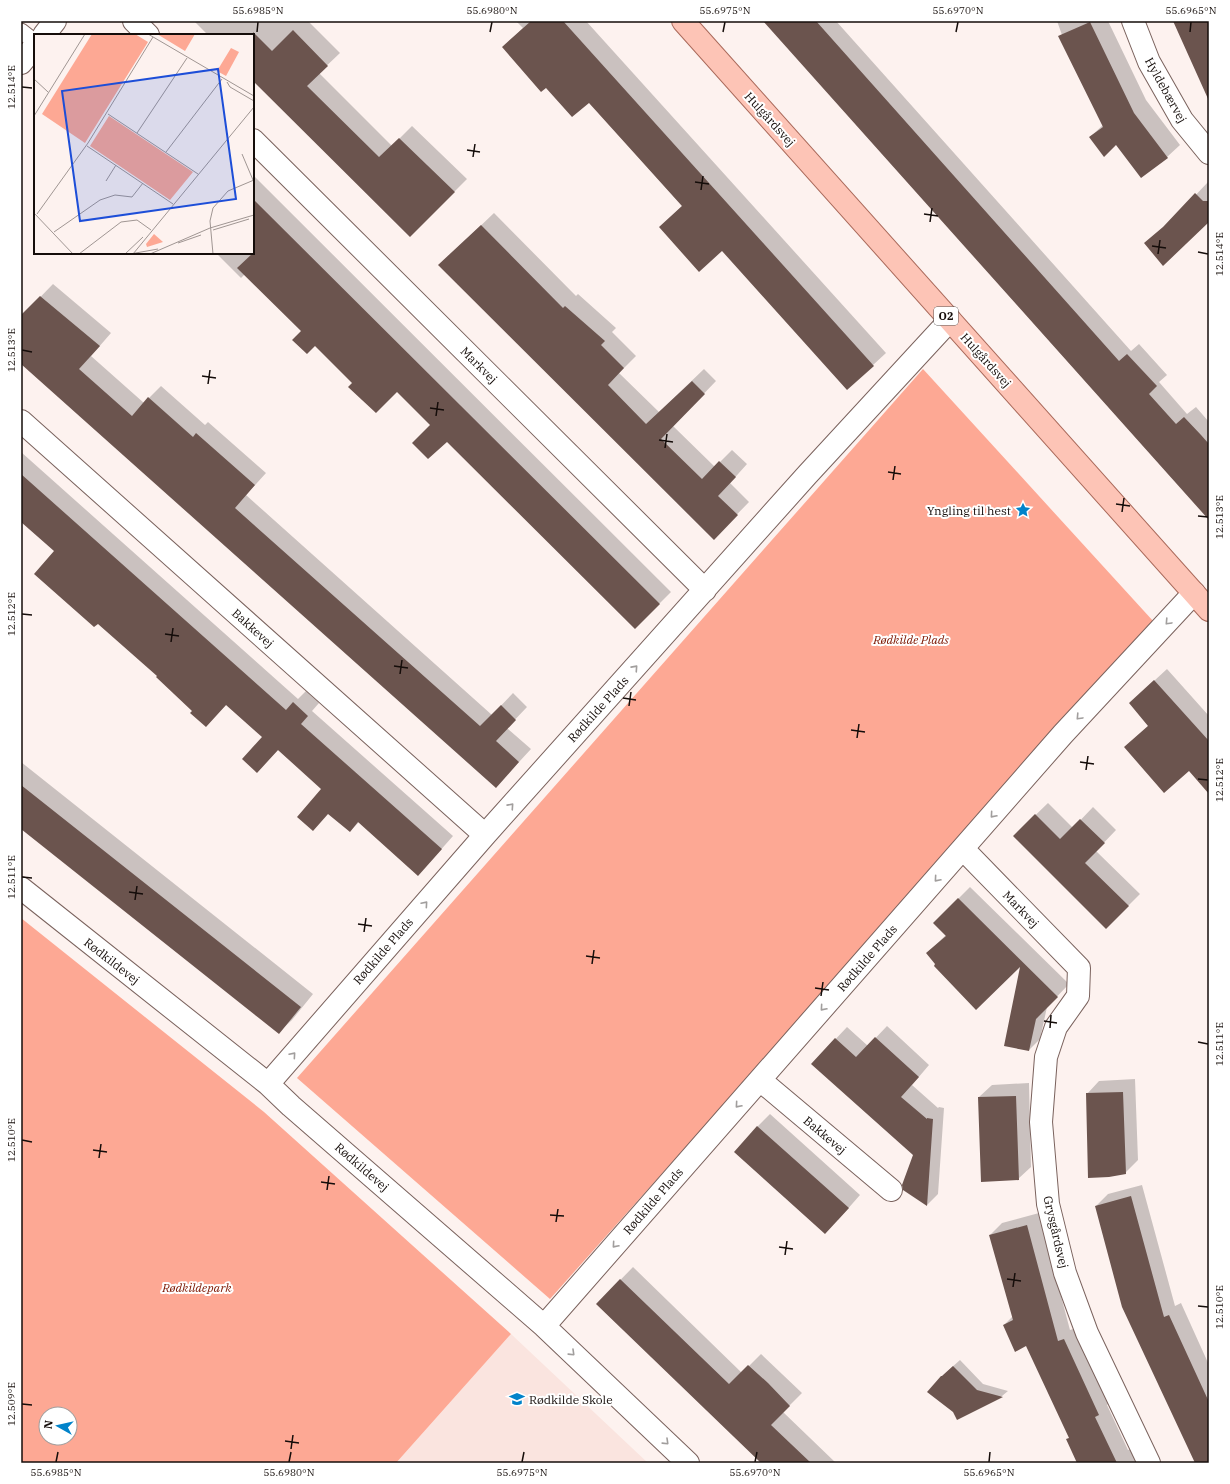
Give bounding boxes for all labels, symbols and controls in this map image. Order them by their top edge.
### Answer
text: 55.6985°N [232,4,284,17]
text: 55.6980°N [466,4,518,17]
text: 55.6975°N [699,4,751,17]
text: 55.6970°N [932,4,984,17]
text: 55.6965°N [1165,4,1217,17]
inset map [34,34,254,254]
street label: Hyldebærvej [1142,55,1190,125]
text: 12.514°E [5,65,18,109]
street label: Hulgårdsvej [742,89,798,149]
text: 12.514°E [1213,232,1226,276]
road number: O2 [934,307,958,325]
text: 12.513°E [5,328,18,372]
street label: Hulgårdsvej [958,330,1014,390]
street label: Markvej [458,344,500,386]
text: 12.513°E [1213,495,1226,539]
place icon: Yngling til hest [1014,501,1032,519]
place label: Yngling til hest [927,503,1011,518]
text: 12.512°E [5,592,18,636]
street label: Bakkevej [229,605,277,651]
one-way arrow [1165,617,1172,625]
park label: Rødkilde Plads [872,632,949,647]
one-way arrow [630,665,638,673]
street label: Rødkilde Plads [564,673,632,745]
one-way arrow [1077,712,1084,720]
text: 12.512°E [1213,758,1226,802]
one-way arrow [506,804,513,811]
one-way arrow [991,810,998,817]
text: 12.511°E [5,855,18,899]
one-way arrow [935,874,942,881]
street label: Markvej [1000,887,1042,931]
one-way arrow [420,901,428,909]
street label: Rødkilde Plads [350,914,416,988]
street label: Rødkilde Plads [834,921,900,995]
street label: Rødkildevej [81,935,143,987]
one-way arrow [821,1003,828,1010]
text: 12.511°E [1213,1022,1226,1066]
one-way arrow [289,1052,296,1059]
one-way arrow [735,1101,742,1108]
street label: Bakkevej [801,1113,849,1157]
text: 12.510°E [5,1118,18,1162]
street label: Rødkildevej [332,1140,392,1194]
street label: Rødkilde Plads [620,1164,686,1238]
street label: Grysgårdsvej [1040,1194,1072,1270]
one-way arrow [612,1240,619,1248]
park label: Rødkildepark [161,1280,232,1295]
text: 12.510°E [1213,1285,1226,1329]
one-way arrow [567,1348,575,1356]
text: 12.509°E [5,1382,18,1426]
school or university icon: Rødkilde Skole [508,1390,526,1408]
place label: Rødkilde Skole [529,1392,613,1407]
north arrow [38,1406,78,1446]
text: N [41,1419,56,1430]
one-way arrow [661,1438,669,1445]
text: 55.6985°N [30,1466,82,1479]
text: 55.6980°N [263,1466,315,1479]
text: 55.6975°N [496,1466,548,1479]
text: 55.6970°N [729,1466,781,1479]
text: 55.6965°N [963,1466,1015,1479]

